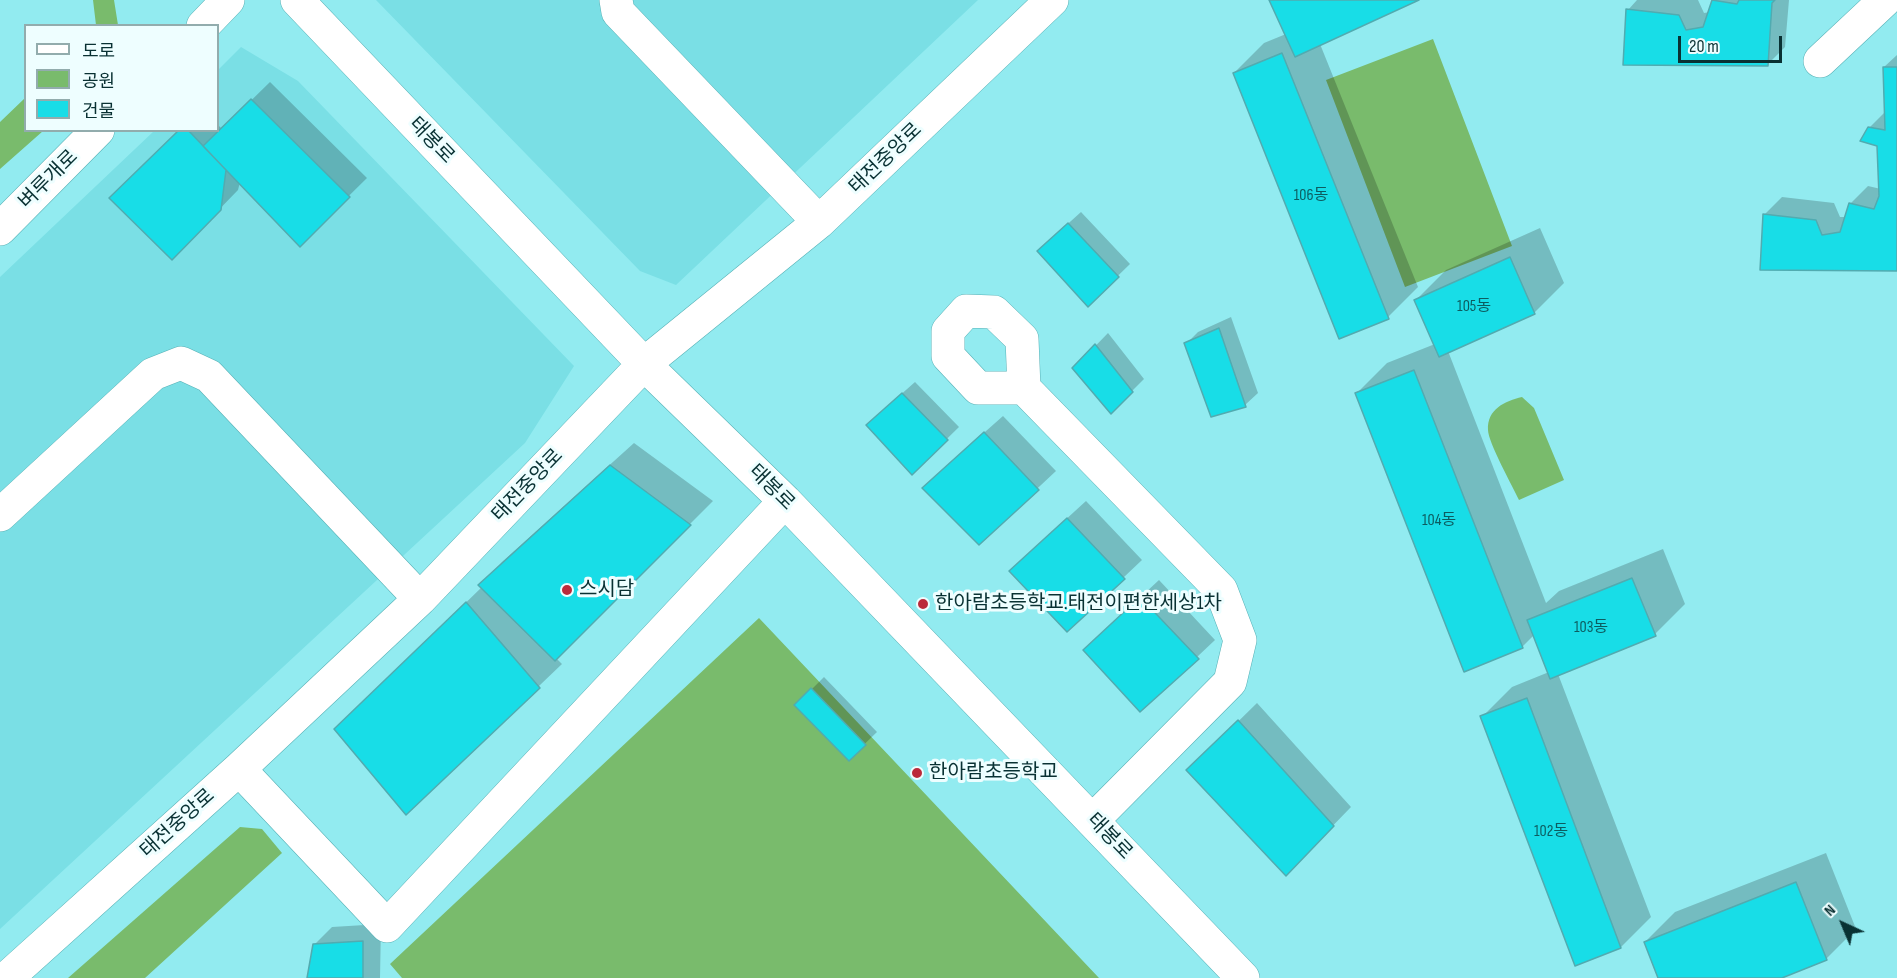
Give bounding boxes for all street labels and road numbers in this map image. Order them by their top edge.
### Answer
street label: 태봉로 [403,113,459,169]
street label: 태전중앙로 [845,118,927,200]
street label: 벼루개로 [14,145,84,215]
street label: 태전중앙로 [487,445,569,527]
street label: 태봉로 [743,460,799,516]
street label: 태전중앙로 [136,784,220,864]
street label: 태봉로 [1081,809,1137,865]

